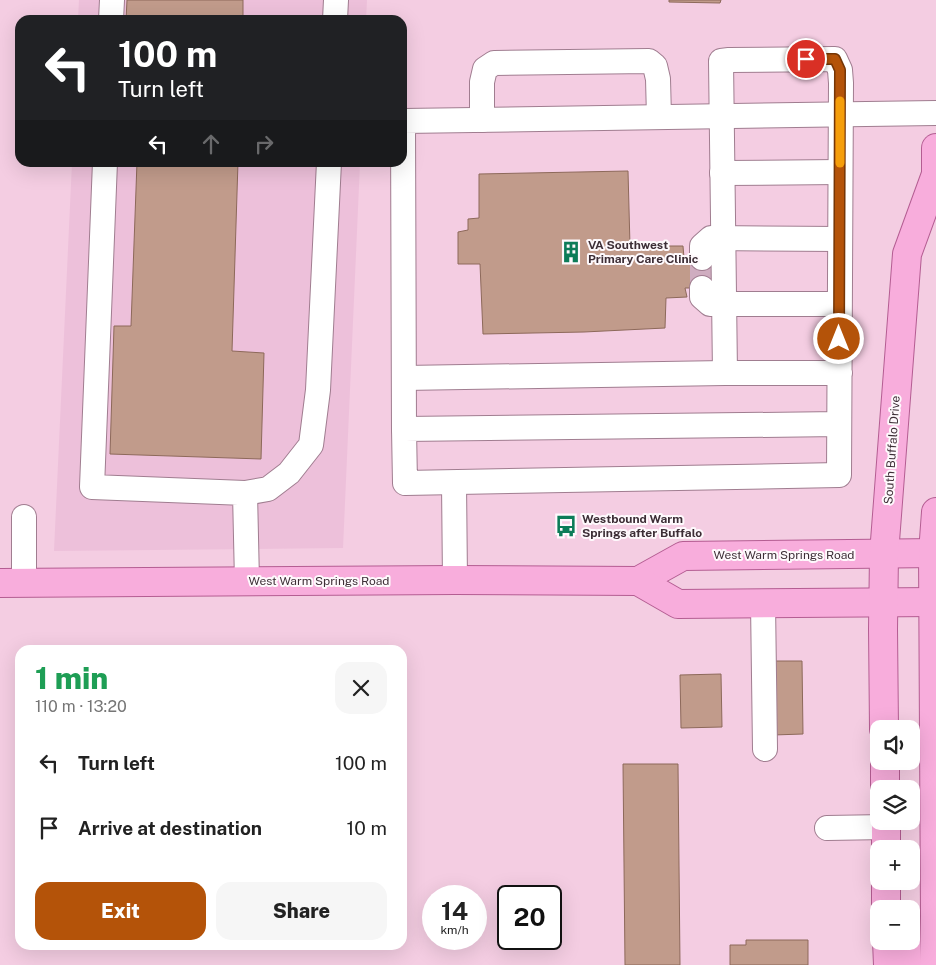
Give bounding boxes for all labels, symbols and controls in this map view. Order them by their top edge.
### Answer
text: 100 m [118,34,217,75]
icon: left [35,35,100,100]
pin [785,38,827,80]
icon: arrive [792,45,820,73]
text: Turn left [118,76,204,102]
icon: left [144,130,172,158]
icon: ahead [197,130,225,158]
icon: right [250,130,278,158]
place label: VA Southwest Primary Care Clinic [588,238,699,266]
building icon: VA Southwest Primary Care Clinic [558,239,584,265]
position arrow [812,312,864,364]
street label: South Buffalo Drive [881,395,903,505]
place label: Westbound Warm Springs after Buffalo [582,512,702,540]
bus stop icon: Westbound Warm Springs after Buffalo [553,513,579,539]
street label: West Warm Springs Road [714,548,854,562]
street label: West Warm Springs Road [249,574,389,588]
text: 1 min [35,660,108,696]
button: close [335,662,387,714]
text: 110 m · 13:20 [35,697,127,716]
map controls [870,720,920,950]
button: sound [870,720,920,770]
icon: left [35,749,63,777]
text: Turn left [78,752,155,774]
text: 100 m [335,752,387,774]
button: layers [870,780,920,830]
icon: arrive [35,814,63,842]
text: Arrive at destination [78,817,262,839]
text: 10 m [347,817,387,839]
button: + [870,840,920,890]
button: Exit [35,882,206,940]
button: Share [216,882,387,940]
speed limit sign: 20 [497,885,562,950]
text: 14 [441,896,468,926]
button: − [870,900,920,950]
text: km/h [440,923,469,937]

